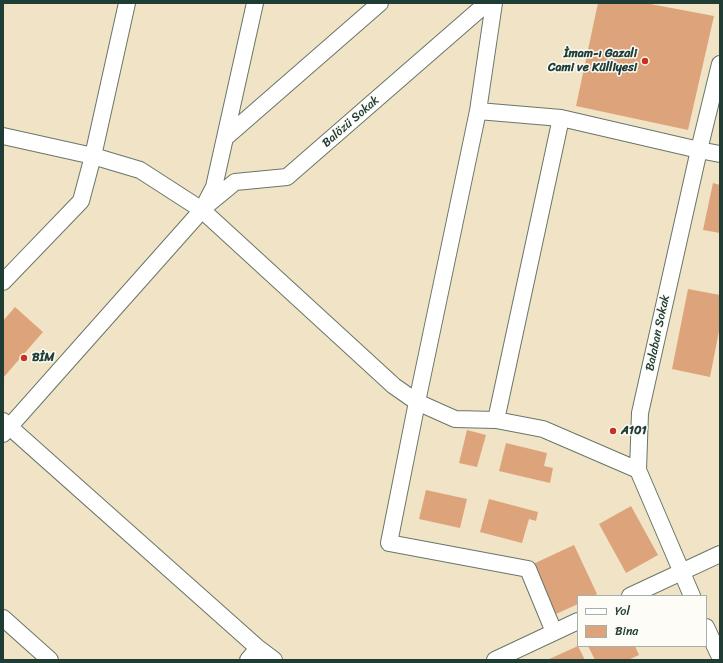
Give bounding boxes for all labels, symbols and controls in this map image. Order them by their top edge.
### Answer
place label: İmam-ı Gazali Cami ve Külliyesi [548,47,637,75]
marker: İmam-ı Gazali Cami ve Külliyesi [640,56,650,66]
street label: Balözü Sokak [320,93,382,151]
street label: Balaban Sokak [643,294,673,372]
place label: BİM [32,351,55,365]
marker: BİM [19,353,29,363]
place label: A101 [621,424,647,438]
marker: A101 [608,426,618,436]
legend [577,595,707,647]
text: Yol [615,600,630,622]
text: Bina [615,620,638,642]

